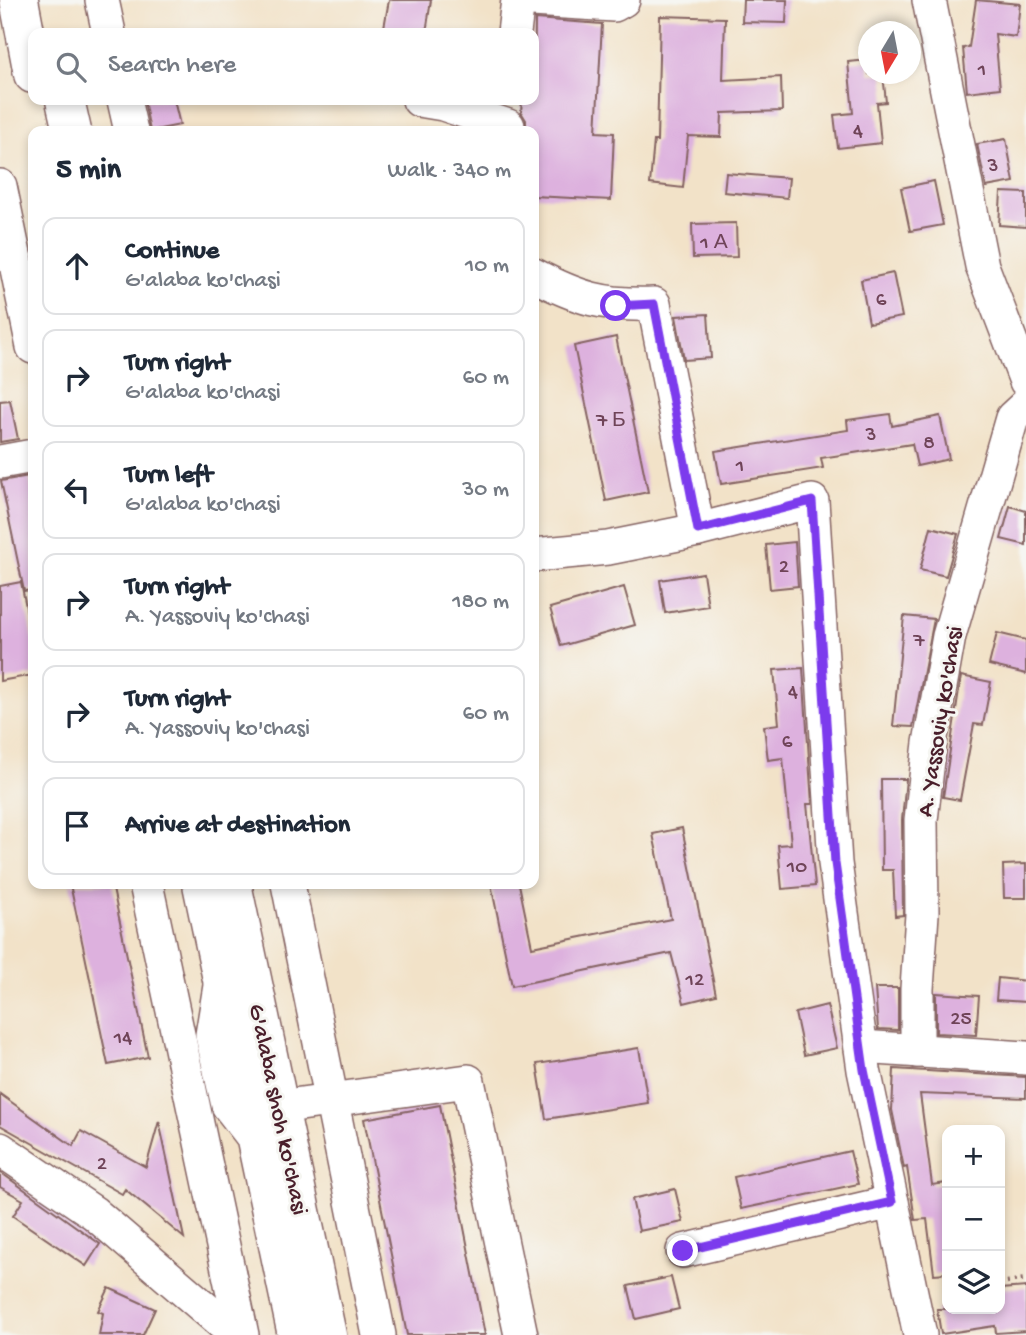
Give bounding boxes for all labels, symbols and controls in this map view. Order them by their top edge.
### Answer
north arrow [858,21,921,84]
search box [28,28,539,105]
icon: search [52,48,90,86]
text: Search here [108,51,236,82]
house number: 1 [977,59,986,84]
house number: 4 [853,120,863,145]
text: 5 min [56,154,121,189]
house number: 3 [987,155,998,180]
text: Walk · 340 m [388,158,511,185]
house number: 1 А [699,232,728,257]
text: Continue [125,237,219,268]
icon: ahead [58,247,96,285]
text: 10 m [465,253,509,280]
text: G'alaba ko'chasi [125,268,281,295]
house number: 6 [876,289,887,314]
route start [600,290,631,321]
text: Turn right [125,349,229,380]
icon: right [58,359,96,397]
text: 60 m [463,365,509,392]
text: G'alaba ko'chasi [125,380,281,407]
house number: 7 Б [595,410,626,435]
house number: 3 [865,424,876,449]
house number: 8 [923,432,935,457]
house number: 1 [735,455,744,480]
text: Turn left [125,461,213,492]
icon: left [58,471,96,509]
text: 30 m [462,477,509,504]
text: G'alaba ko'chasi [125,492,281,519]
house number: 2 [779,556,789,581]
text: Turn right [125,573,229,604]
icon: right [58,583,96,621]
text: 180 m [452,589,509,616]
text: A. Yassoviy ko'chasi [125,604,310,631]
street label: A. Yassoviy ko'chasi [912,624,971,819]
house number: 7 [913,630,926,655]
house number: 4 [788,681,798,706]
text: Turn right [125,685,229,716]
icon: right [58,695,96,733]
text: 60 m [463,701,509,728]
text: A. Yassoviy ko'chasi [125,716,310,743]
house number: 6 [782,731,793,756]
icon: arrive [58,807,96,845]
text: Arrive at destination [125,811,350,842]
house number: 10 [786,856,807,881]
house number: 12 [685,969,704,994]
street label: G'alaba shoh ko'chasi [240,1001,313,1218]
house number: 25 [950,1008,972,1033]
house number: 14 [113,1027,132,1052]
map controls [942,1125,1005,1314]
button: + [942,1125,1005,1188]
house number: 2 [97,1153,107,1178]
button: − [942,1188,1005,1251]
route end [667,1235,698,1266]
button: layers [942,1251,1005,1314]

